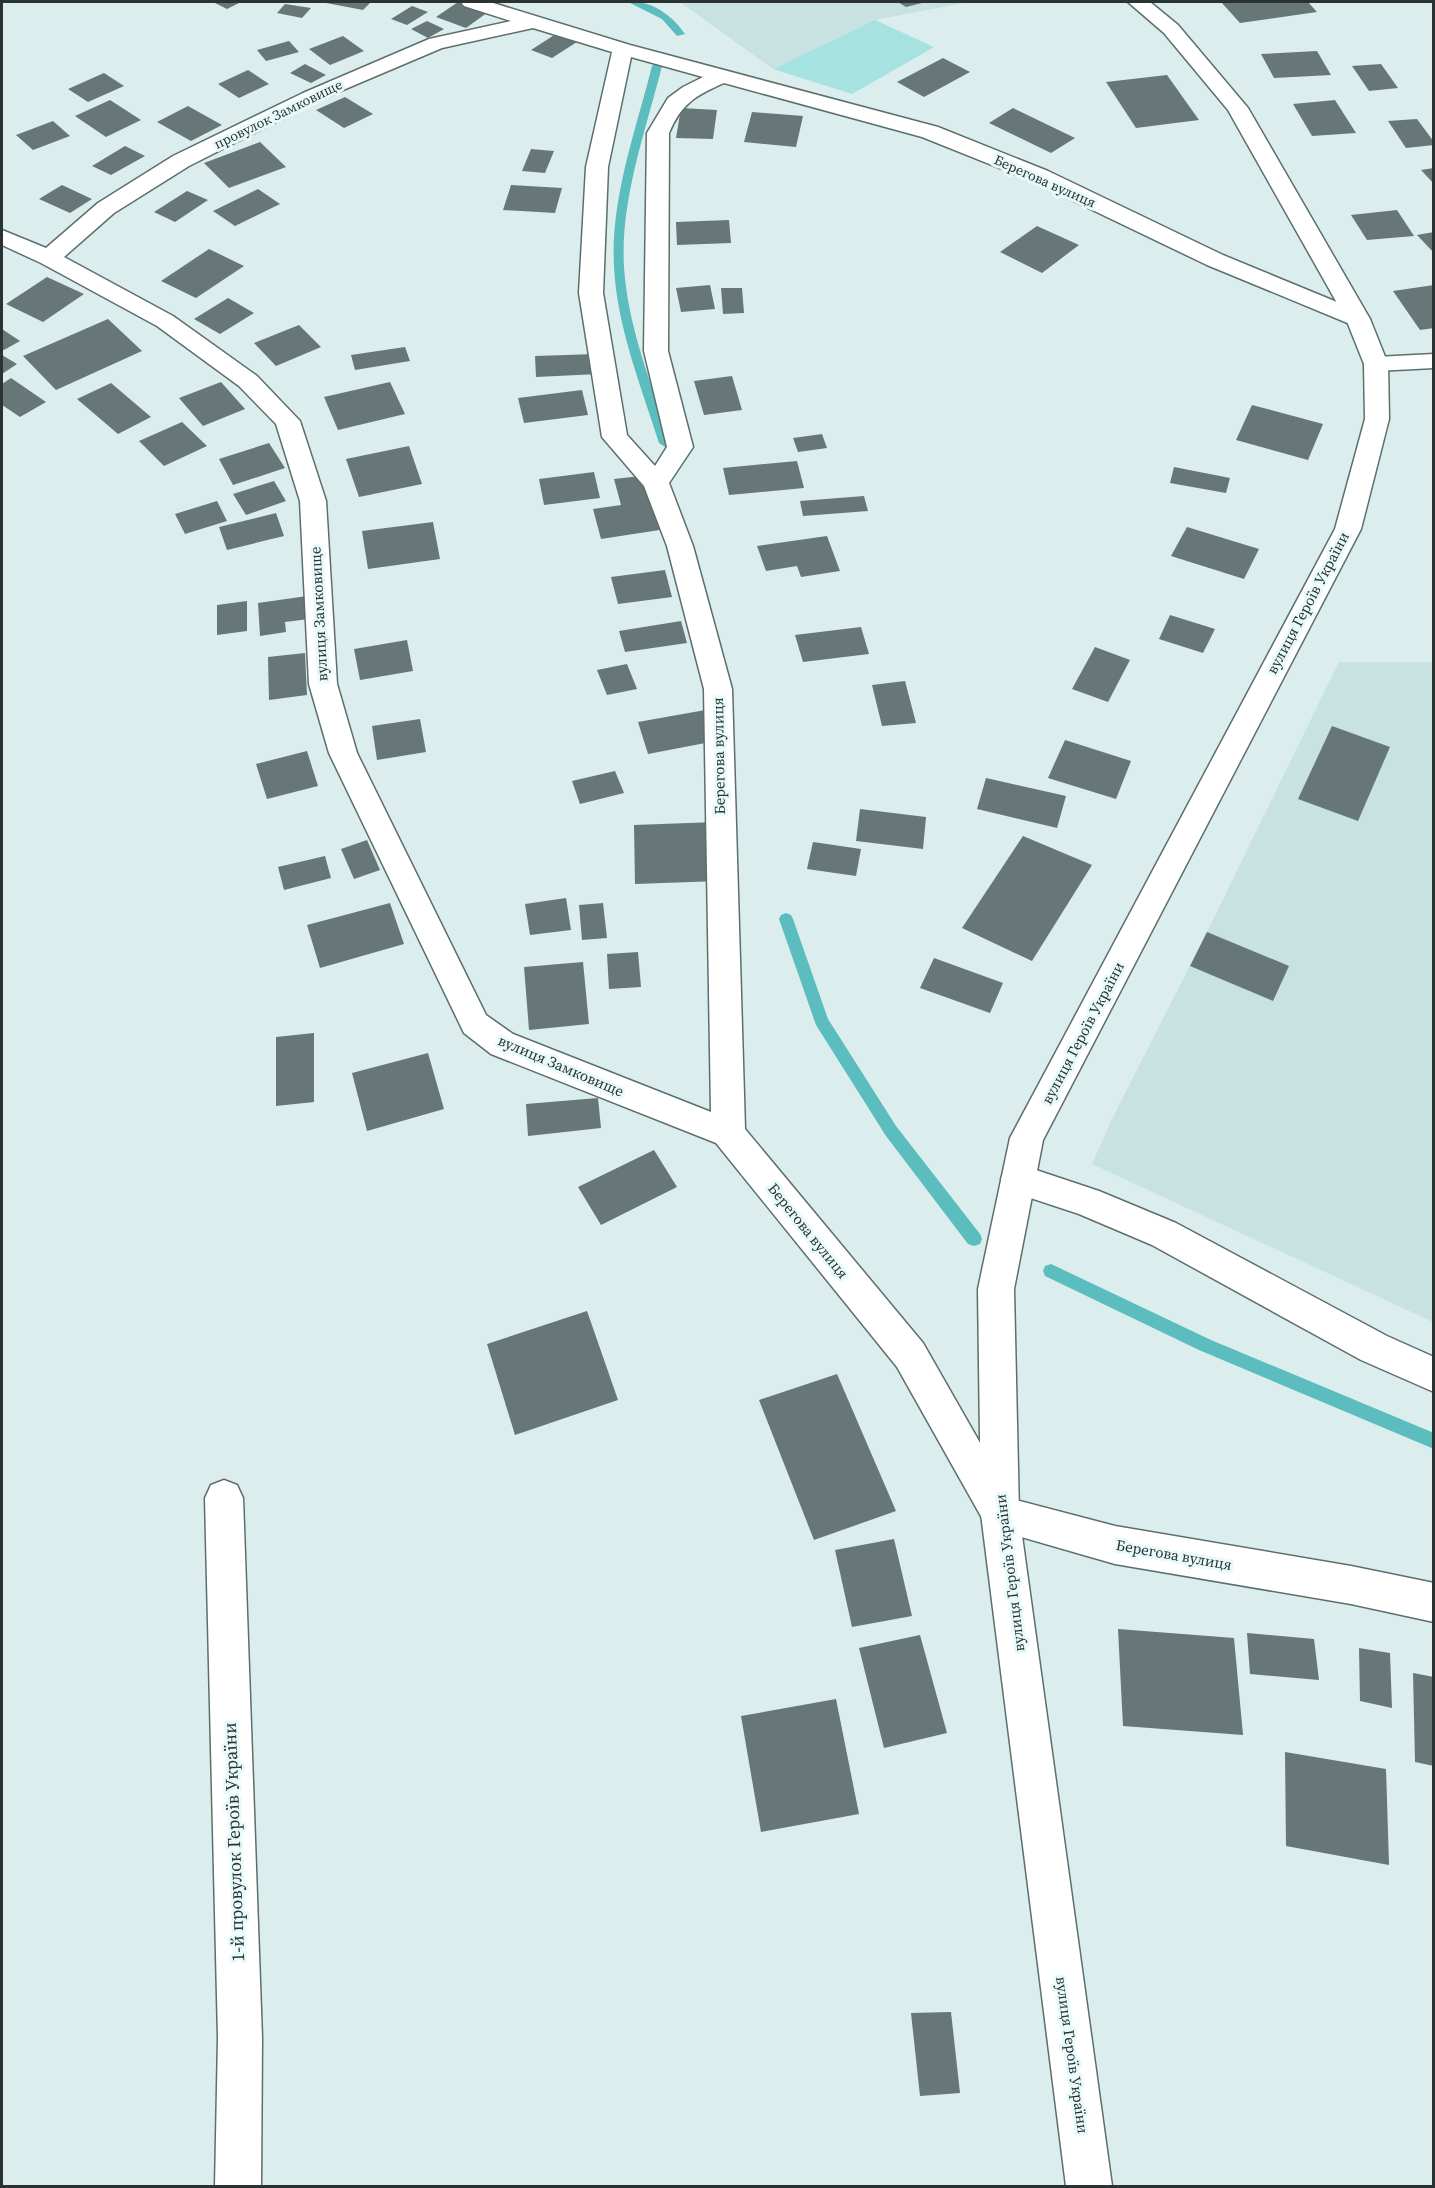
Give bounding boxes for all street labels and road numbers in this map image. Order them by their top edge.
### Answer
street label: провулок Замковище [210,74,346,154]
street label: Берегова вулиця [991,150,1099,212]
street label: вулиця Героїв України [1261,528,1354,678]
street label: вулиця Замковище [304,546,333,682]
street label: Берегова вулиця [707,697,730,815]
street label: вулиця Героїв України [1036,958,1129,1108]
street label: вулиця Замковище [495,1030,628,1102]
street label: Берегова вулиця [763,1178,853,1283]
street label: вулиця Героїв України [989,1493,1030,1653]
street label: Берегова вулиця [1114,1534,1234,1575]
street label: 1-й провулок Героїв України [217,1722,250,1962]
street label: вулиця Героїв України [1051,1975,1094,2135]

